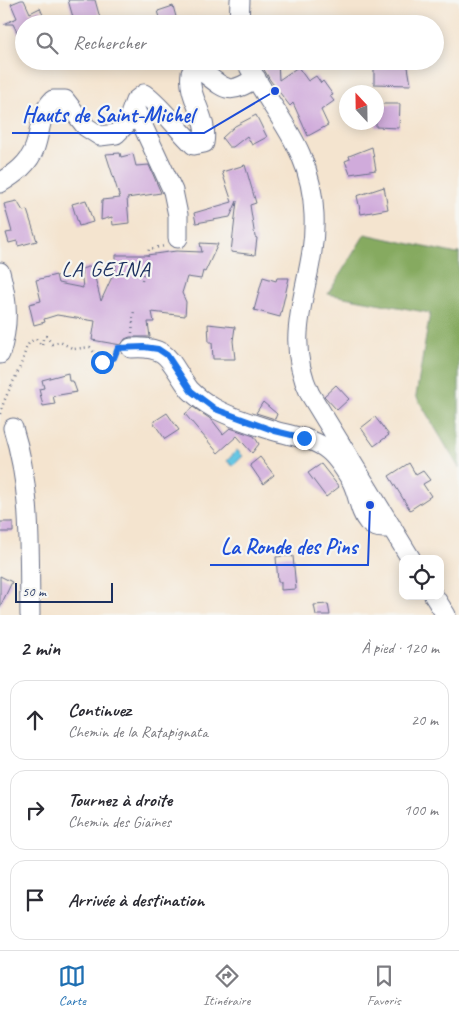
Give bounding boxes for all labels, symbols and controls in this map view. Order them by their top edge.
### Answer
search box [15,15,444,70]
icon: search [33,29,61,57]
text: Rechercher [73,31,146,55]
north arrow [339,85,384,130]
callout: Hauts de Saint-Michel [12,96,204,133]
text: Hauts de Saint-Michel [22,101,198,129]
district label: LA GEINA [61,255,151,283]
route start [91,351,114,374]
route end [293,427,316,450]
callout: La Ronde des Pins [210,528,368,565]
text: La Ronde des Pins [221,533,360,561]
map controls [399,555,444,600]
button: locate [399,555,444,600]
scale bar [15,580,112,603]
text: 50 m [22,583,46,600]
text: 2 min [20,635,60,661]
text: À pied · 120 m [361,638,439,658]
text: Continuez [68,698,131,722]
icon: ahead [21,706,49,734]
text: 20 m [411,710,438,730]
text: Chemin de la Ratapignata [68,722,208,742]
text: Tournez à droite [68,788,172,812]
icon: right [21,796,49,824]
text: 100 m [404,800,438,820]
text: Chemin des Giaïnes [68,812,171,832]
icon: arrive [21,886,49,914]
text: Arrivée à destination [68,888,204,912]
tab: Carte [58,962,86,1009]
tab: Itinéraire [203,962,250,1009]
tab: Favoris [367,962,401,1009]

